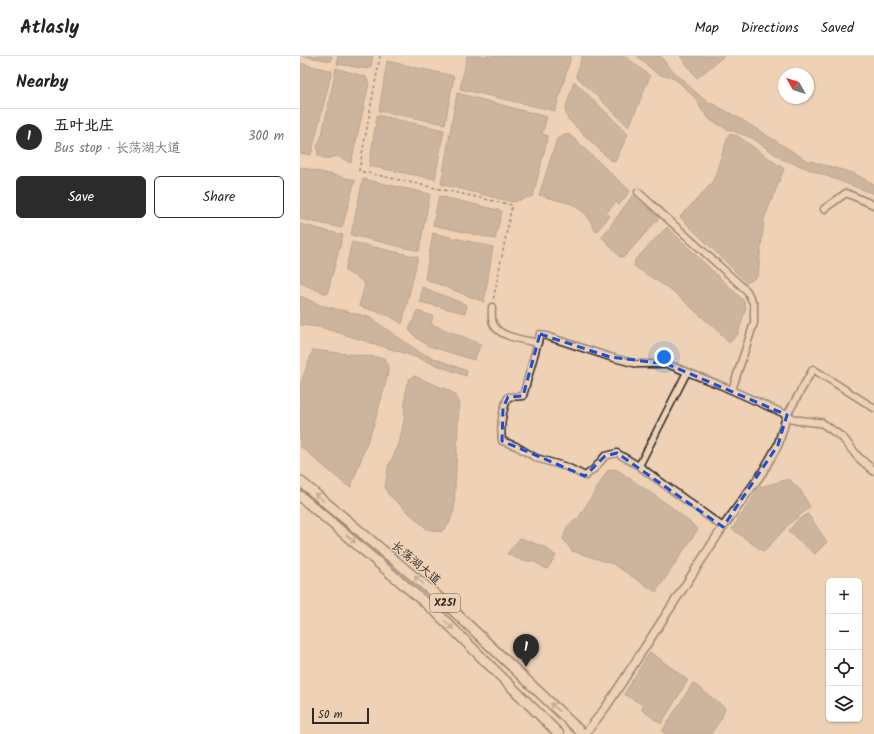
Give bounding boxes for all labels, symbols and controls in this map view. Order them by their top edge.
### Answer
text: Atlasly [20,13,79,43]
text: Map [694,17,719,39]
text: Directions [741,17,799,39]
text: Saved [821,17,854,39]
north arrow [778,68,814,104]
text: Nearby [16,69,68,96]
text: 五叶北庄 [54,114,114,138]
text: 1 [27,126,31,147]
text: 300 m [248,126,284,147]
text: Bus stop · 长荡湖大道 [54,138,180,159]
button: Save [16,176,146,218]
button: Share [154,176,284,218]
your location [654,347,674,367]
one-way arrow [314,492,324,501]
one-way arrow [346,535,356,544]
street label: 长荡湖大道 [387,536,445,590]
one-way arrow [413,576,424,585]
map controls [826,578,862,722]
button: + [826,578,862,614]
road number: X251 [430,594,460,612]
button: − [826,614,862,650]
one-way arrow [444,620,454,630]
pin: 1 [513,634,539,667]
button: locate [826,650,862,686]
button: layers [826,686,862,722]
one-way arrow [550,702,560,712]
scale bar [312,706,369,725]
text: 50 m [318,706,343,724]

